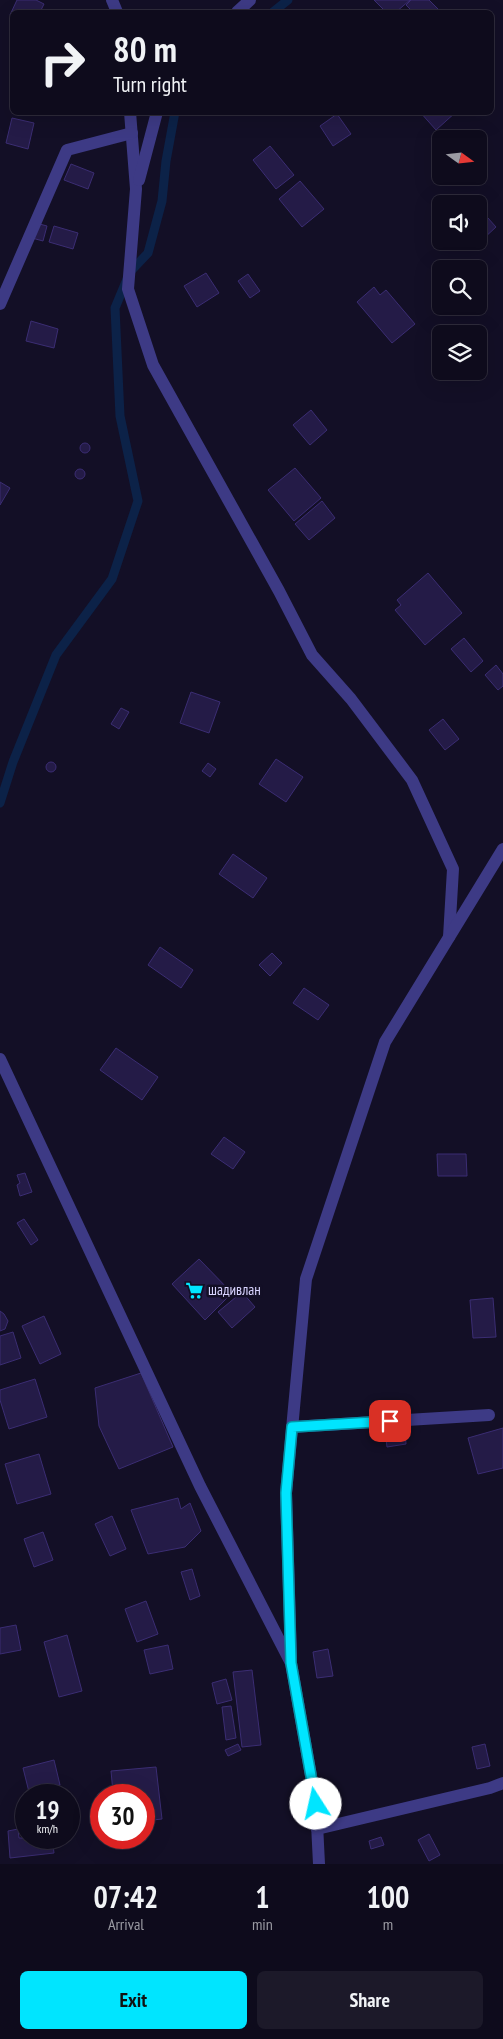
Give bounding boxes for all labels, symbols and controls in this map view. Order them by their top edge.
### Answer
text: 80 m [113,26,177,72]
icon: right [30,30,95,95]
text: Turn right [113,70,187,98]
north arrow [432,130,488,185]
map controls [432,130,487,380]
button: sound [432,195,487,250]
button: search [432,260,487,315]
button: layers [432,325,487,380]
supermarket icon: шадивлан [184,1280,204,1300]
place label: шадивлан [208,1280,261,1299]
pin [369,1400,411,1442]
icon: arrive [376,1407,404,1435]
position arrow [289,1777,341,1829]
speed limit sign: 30 [90,1784,155,1849]
text: 19 [36,1794,59,1826]
text: km/h [37,1821,58,1836]
text: 07:42 [94,1877,158,1916]
text: 1 [255,1877,270,1916]
text: 100 [366,1877,409,1916]
text: Arrival [108,1914,144,1934]
text: min [252,1914,273,1934]
text: m [383,1914,393,1934]
button: Exit [20,1971,247,2029]
button: Share [257,1971,483,2029]

